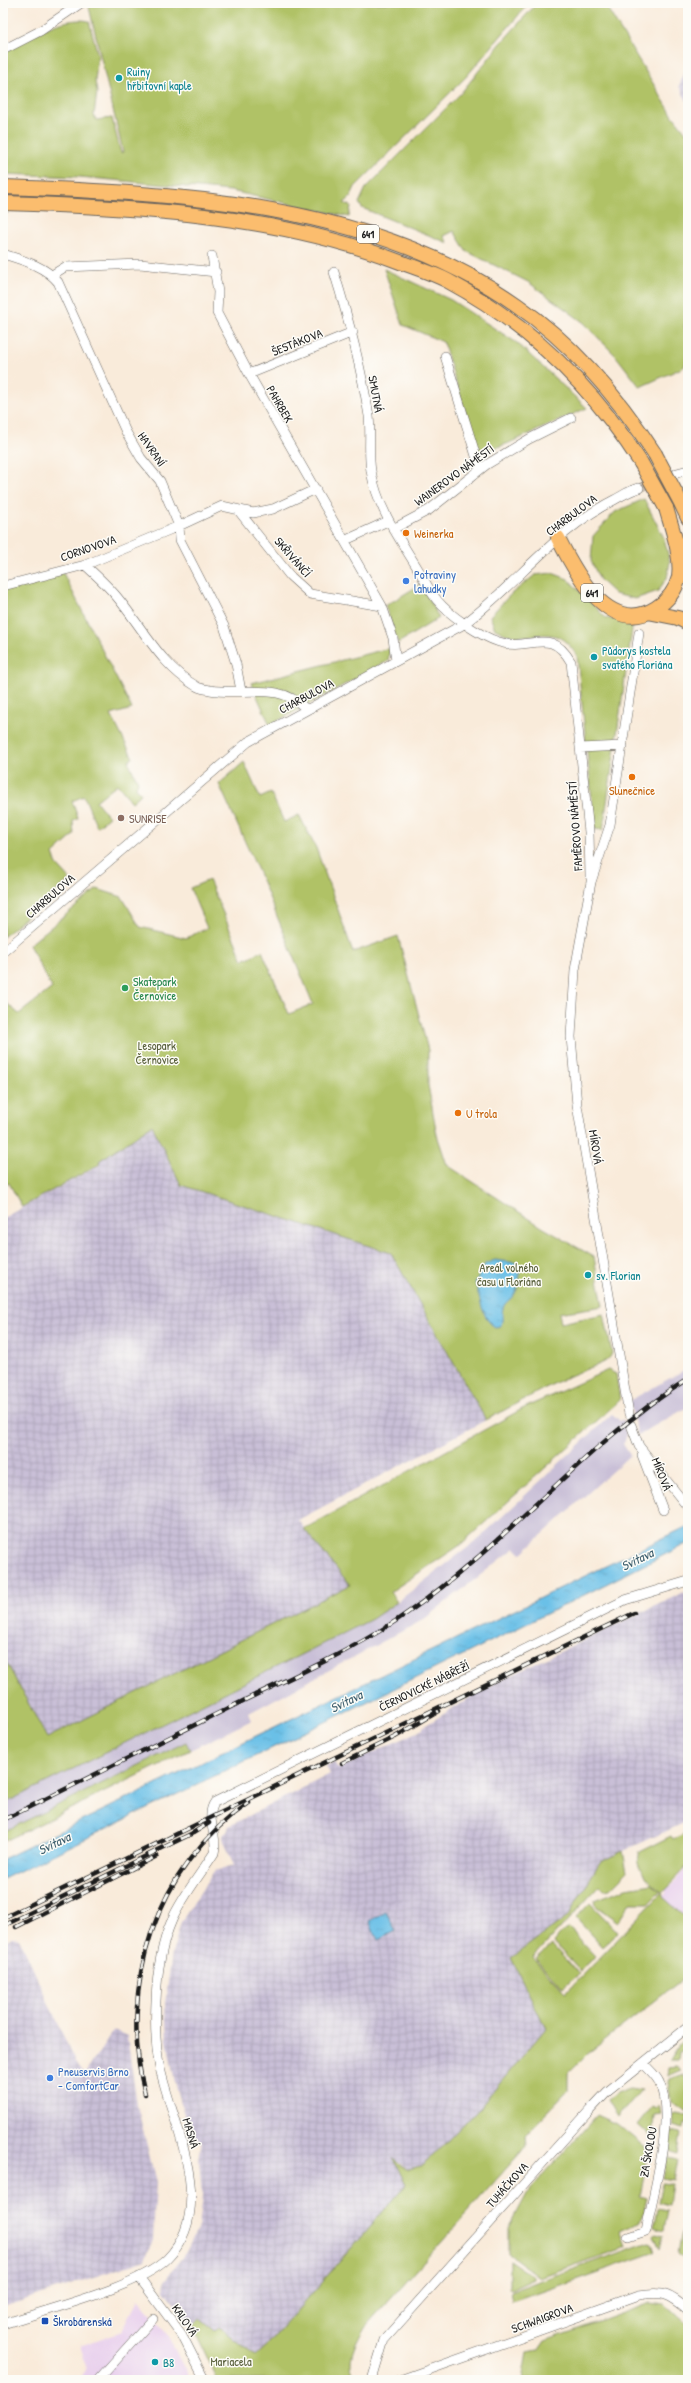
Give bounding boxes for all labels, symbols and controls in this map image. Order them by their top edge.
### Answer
place label: Ruiny hřbitovní kaple [127,63,192,94]
marker: Ruiny hřbitovní kaple [114,73,124,83]
road number: 641 [357,225,379,243]
street label: ŠESTÁKOVA [269,324,325,360]
street label: SMUTNÁ [364,374,388,414]
street label: PAHRBEK [263,382,298,426]
street label: HAVRANÍ [134,428,170,470]
street label: WAINEROVO NÁMĚSTÍ [411,440,497,510]
street label: CHARBULOVA [542,490,600,540]
place label: Weinerka [414,525,454,542]
marker: Weinerka [401,528,411,538]
street label: CORNOVOVA [58,531,118,565]
street label: SKŘIVÁNČÍ [271,533,315,581]
place label: Potraviny lahudky [414,566,456,597]
marker: Potraviny lahudky [401,576,411,586]
road number: 641 [581,584,603,602]
place label: Půdorys kostela svatého Floriána [602,642,673,673]
marker: Půdorys kostela svatého Floriána [589,652,599,662]
street label: CHARBULOVA [276,674,337,718]
marker: Slunečnice [627,772,637,782]
street label: FAMĚROVO NÁMĚSTÍ [563,780,587,872]
place label: Slunečnice [609,782,655,799]
place label: SUNRISE [129,810,167,827]
marker: SUNRISE [116,813,126,823]
street label: CHARBULOVA [22,870,78,922]
place label: Skatepark Černovice [133,973,177,1004]
marker: Skatepark Černovice [120,983,130,993]
park label: Lesopark Černovice [135,1037,179,1068]
place label: U trola [466,1105,497,1122]
marker: U trola [453,1108,463,1118]
street label: MÍROVÁ [585,1129,607,1166]
park label: Areál volného času u Floriána [477,1259,541,1290]
place label: sv. Florian [596,1267,641,1284]
marker: sv. Florian [583,1270,593,1280]
street label: MÍROVÁ [648,1455,676,1493]
water label: Svitava [618,1543,658,1575]
street label: ČERNOVICKÉ NÁBŘEŽÍ [376,1657,472,1715]
water label: Svitava [327,1685,367,1717]
water label: Svitava [35,1827,75,1859]
place label: Pneuservis Brno - ComfortCar [58,2063,129,2094]
marker: Pneuservis Brno - ComfortCar [45,2073,55,2083]
street label: MASNÁ [178,2116,204,2150]
street label: ZA ŠKOLOU [635,2125,661,2179]
street label: TUHÁČKOVA [482,2158,532,2211]
street label: SCHWAIGROVA [509,2299,575,2337]
street label: KALOVÁ [168,2300,202,2340]
place label: Škrobárenská [53,2313,112,2330]
marker: Škrobárenská [40,2316,50,2326]
park label: Mariacela [210,2353,252,2370]
place label: B8 [163,2354,174,2371]
marker: B8 [150,2357,160,2367]

